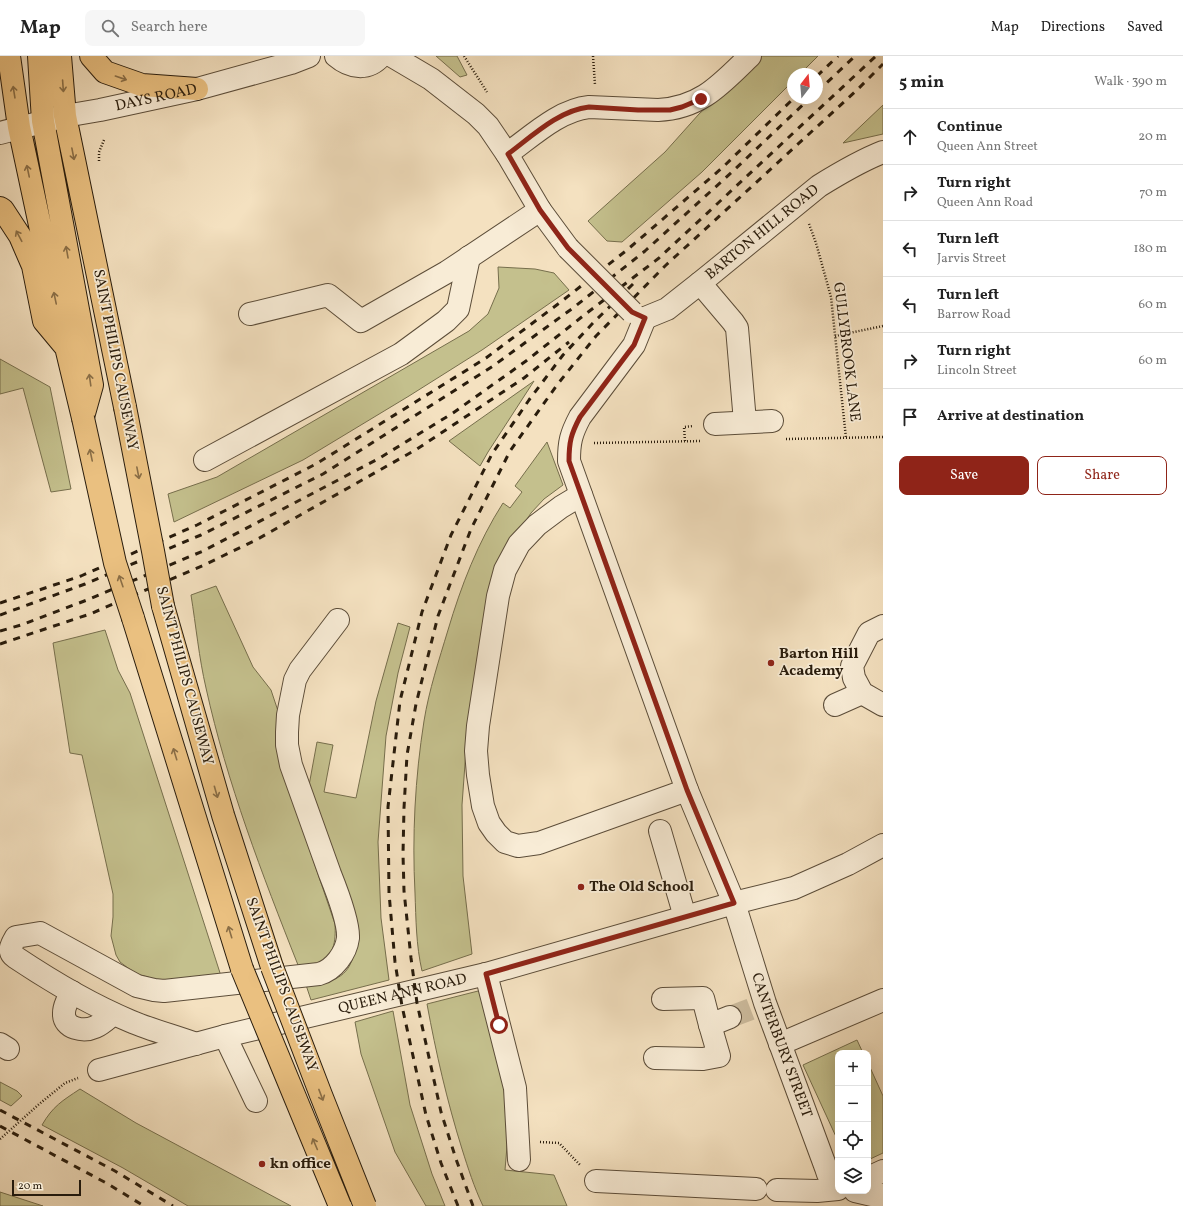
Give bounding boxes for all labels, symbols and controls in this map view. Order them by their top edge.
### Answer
search box [85,10,365,46]
text: Map [20,15,61,41]
icon: search [99,17,121,39]
text: Search here [131,17,208,38]
text: Map [991,18,1019,37]
text: Directions [1041,18,1105,37]
text: Saved [1127,18,1163,37]
north arrow [787,68,823,104]
text: 5 min [899,71,944,94]
text: Walk · 390 m [1094,73,1167,91]
one-way arrow [115,75,128,82]
one-way arrow [59,79,66,92]
street label: DAYS ROAD [113,79,199,117]
one-way arrow [10,86,18,99]
route end [692,90,710,108]
text: Continue [937,117,1002,138]
icon: ahead [899,126,921,148]
text: 20 m [1138,128,1167,146]
text: Queen Ann Street [937,138,1038,156]
one-way arrow [69,147,77,160]
one-way arrow [24,165,32,178]
text: Turn right [937,173,1011,194]
street label: BARTON HILL ROAD [701,179,824,285]
icon: right [899,182,921,204]
text: 70 m [1139,184,1167,202]
text: Queen Ann Road [937,194,1033,212]
text: Turn left [937,229,999,250]
one-way arrow [15,230,22,242]
icon: left [899,238,921,260]
text: 180 m [1133,240,1167,258]
one-way arrow [63,246,71,259]
text: Jarvis Street [937,250,1006,268]
street label: SAINT PHILIPS CAUSEWAY [87,267,143,453]
street label: GULLYBROOK LANE [827,281,865,423]
text: Turn left [937,285,999,306]
one-way arrow [51,292,59,305]
icon: left [899,294,921,316]
text: 60 m [1139,296,1167,314]
text: Barrow Road [937,306,1011,324]
text: Turn right [937,341,1011,362]
icon: right [899,350,921,372]
text: 60 m [1139,352,1167,370]
text: Lincoln Street [937,362,1017,380]
one-way arrow [86,374,94,387]
icon: arrive [899,406,921,428]
text: Arrive at destination [937,406,1084,427]
one-way arrow [87,449,95,462]
button: Save [899,456,1029,495]
button: Share [1037,456,1167,495]
one-way arrow [134,466,142,479]
one-way arrow [117,575,124,588]
street label: SAINT PHILIPS CAUSEWAY [150,584,218,768]
place label: Barton Hill Academy [779,644,859,682]
marker: Barton Hill Academy [766,658,776,668]
one-way arrow [171,748,178,761]
one-way arrow [213,785,220,798]
place label: The Old School [589,877,694,898]
marker: The Old School [576,882,586,892]
street label: SAINT PHILIPS CAUSEWAY [240,895,323,1076]
one-way arrow [226,926,233,939]
street label: QUEEN ANN ROAD [336,968,469,1019]
street label: CANTERBURY STREET [746,970,817,1121]
route start [490,1016,508,1034]
map controls [835,1050,871,1194]
button: + [835,1050,871,1086]
button: − [835,1086,871,1122]
one-way arrow [317,1088,325,1100]
button: locate [835,1122,871,1158]
one-way arrow [310,1139,318,1151]
place label: kn office [270,1154,331,1175]
button: layers [835,1158,871,1194]
marker: kn office [257,1159,267,1169]
scale bar [12,1178,81,1197]
text: 20 m [18,1179,42,1194]

